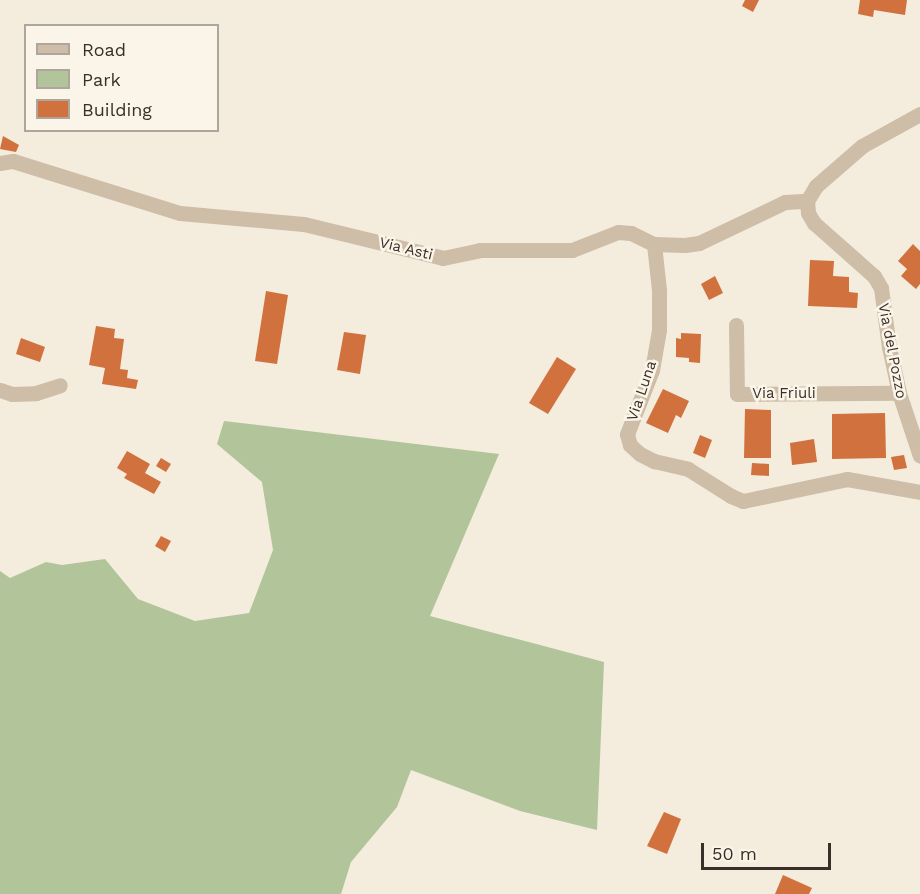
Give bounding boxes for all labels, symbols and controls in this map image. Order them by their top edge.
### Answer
legend [24,24,219,132]
text: Road [82,39,126,60]
text: Park [82,69,121,90]
text: Building [82,99,152,120]
street label: Via Asti [377,234,435,264]
street label: Via del Pozzo [874,301,910,401]
street label: Via Luna [623,358,661,424]
street label: Via Friuli [752,385,816,403]
scale bar [704,831,834,869]
text: 50 m [712,843,757,864]

